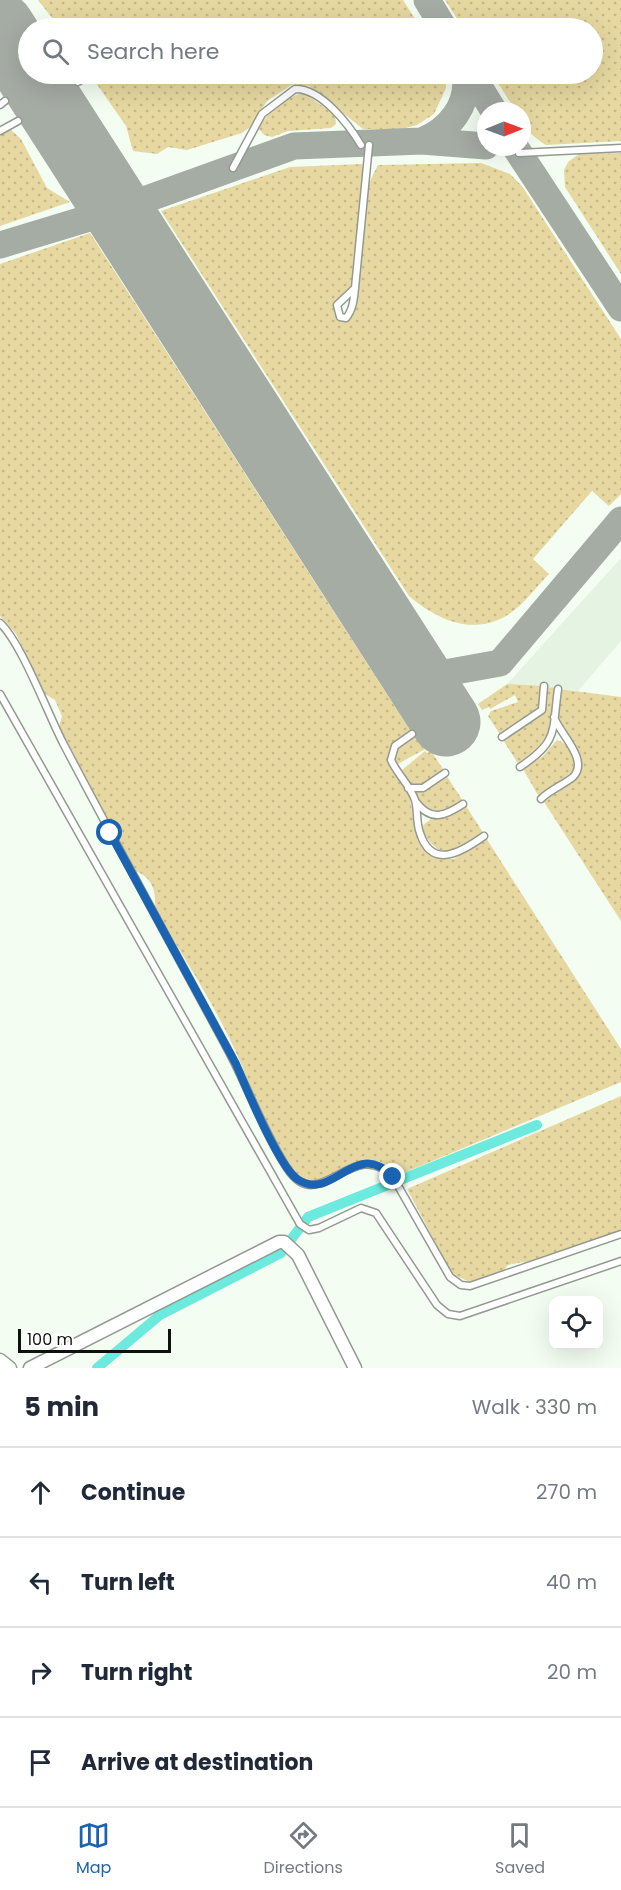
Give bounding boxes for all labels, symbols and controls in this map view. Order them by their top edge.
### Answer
search box [18,18,603,84]
icon: search [39,35,72,68]
text: Search here [87,36,220,67]
north arrow [477,102,531,156]
route start [96,819,122,845]
route end [379,1163,405,1189]
map controls [549,1296,603,1350]
button: locate [549,1296,603,1350]
scale bar [18,1326,171,1354]
text: 100 m [27,1328,73,1351]
text: 5 min [24,1389,99,1425]
text: Walk · 330 m [472,1393,597,1421]
icon: ahead [24,1476,57,1509]
text: Continue [81,1477,185,1508]
text: 270 m [536,1478,597,1506]
icon: left [24,1566,57,1599]
text: Turn left [81,1567,175,1598]
text: 40 m [546,1568,597,1596]
icon: right [24,1656,57,1689]
text: Turn right [81,1657,192,1688]
text: 20 m [547,1658,597,1686]
icon: arrive [24,1746,57,1779]
text: Arrive at destination [81,1747,313,1778]
tab: Map [76,1819,111,1880]
tab: Directions [264,1819,343,1880]
tab: Saved [495,1819,545,1880]

